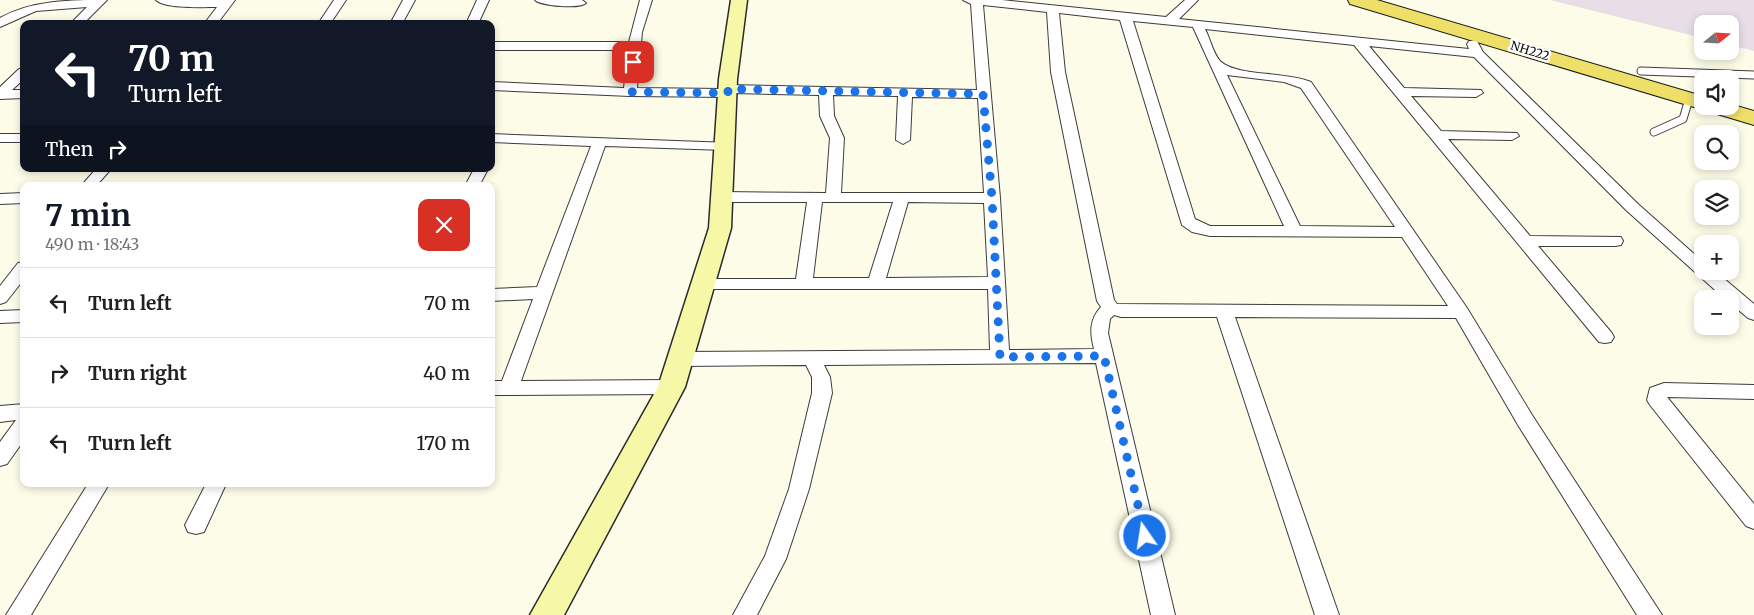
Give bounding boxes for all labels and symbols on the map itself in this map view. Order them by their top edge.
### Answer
north arrow [1694,15,1739,60]
street label: NH222 [1509,38,1551,64]
pin [612,41,654,83]
position arrow [1118,509,1170,561]

